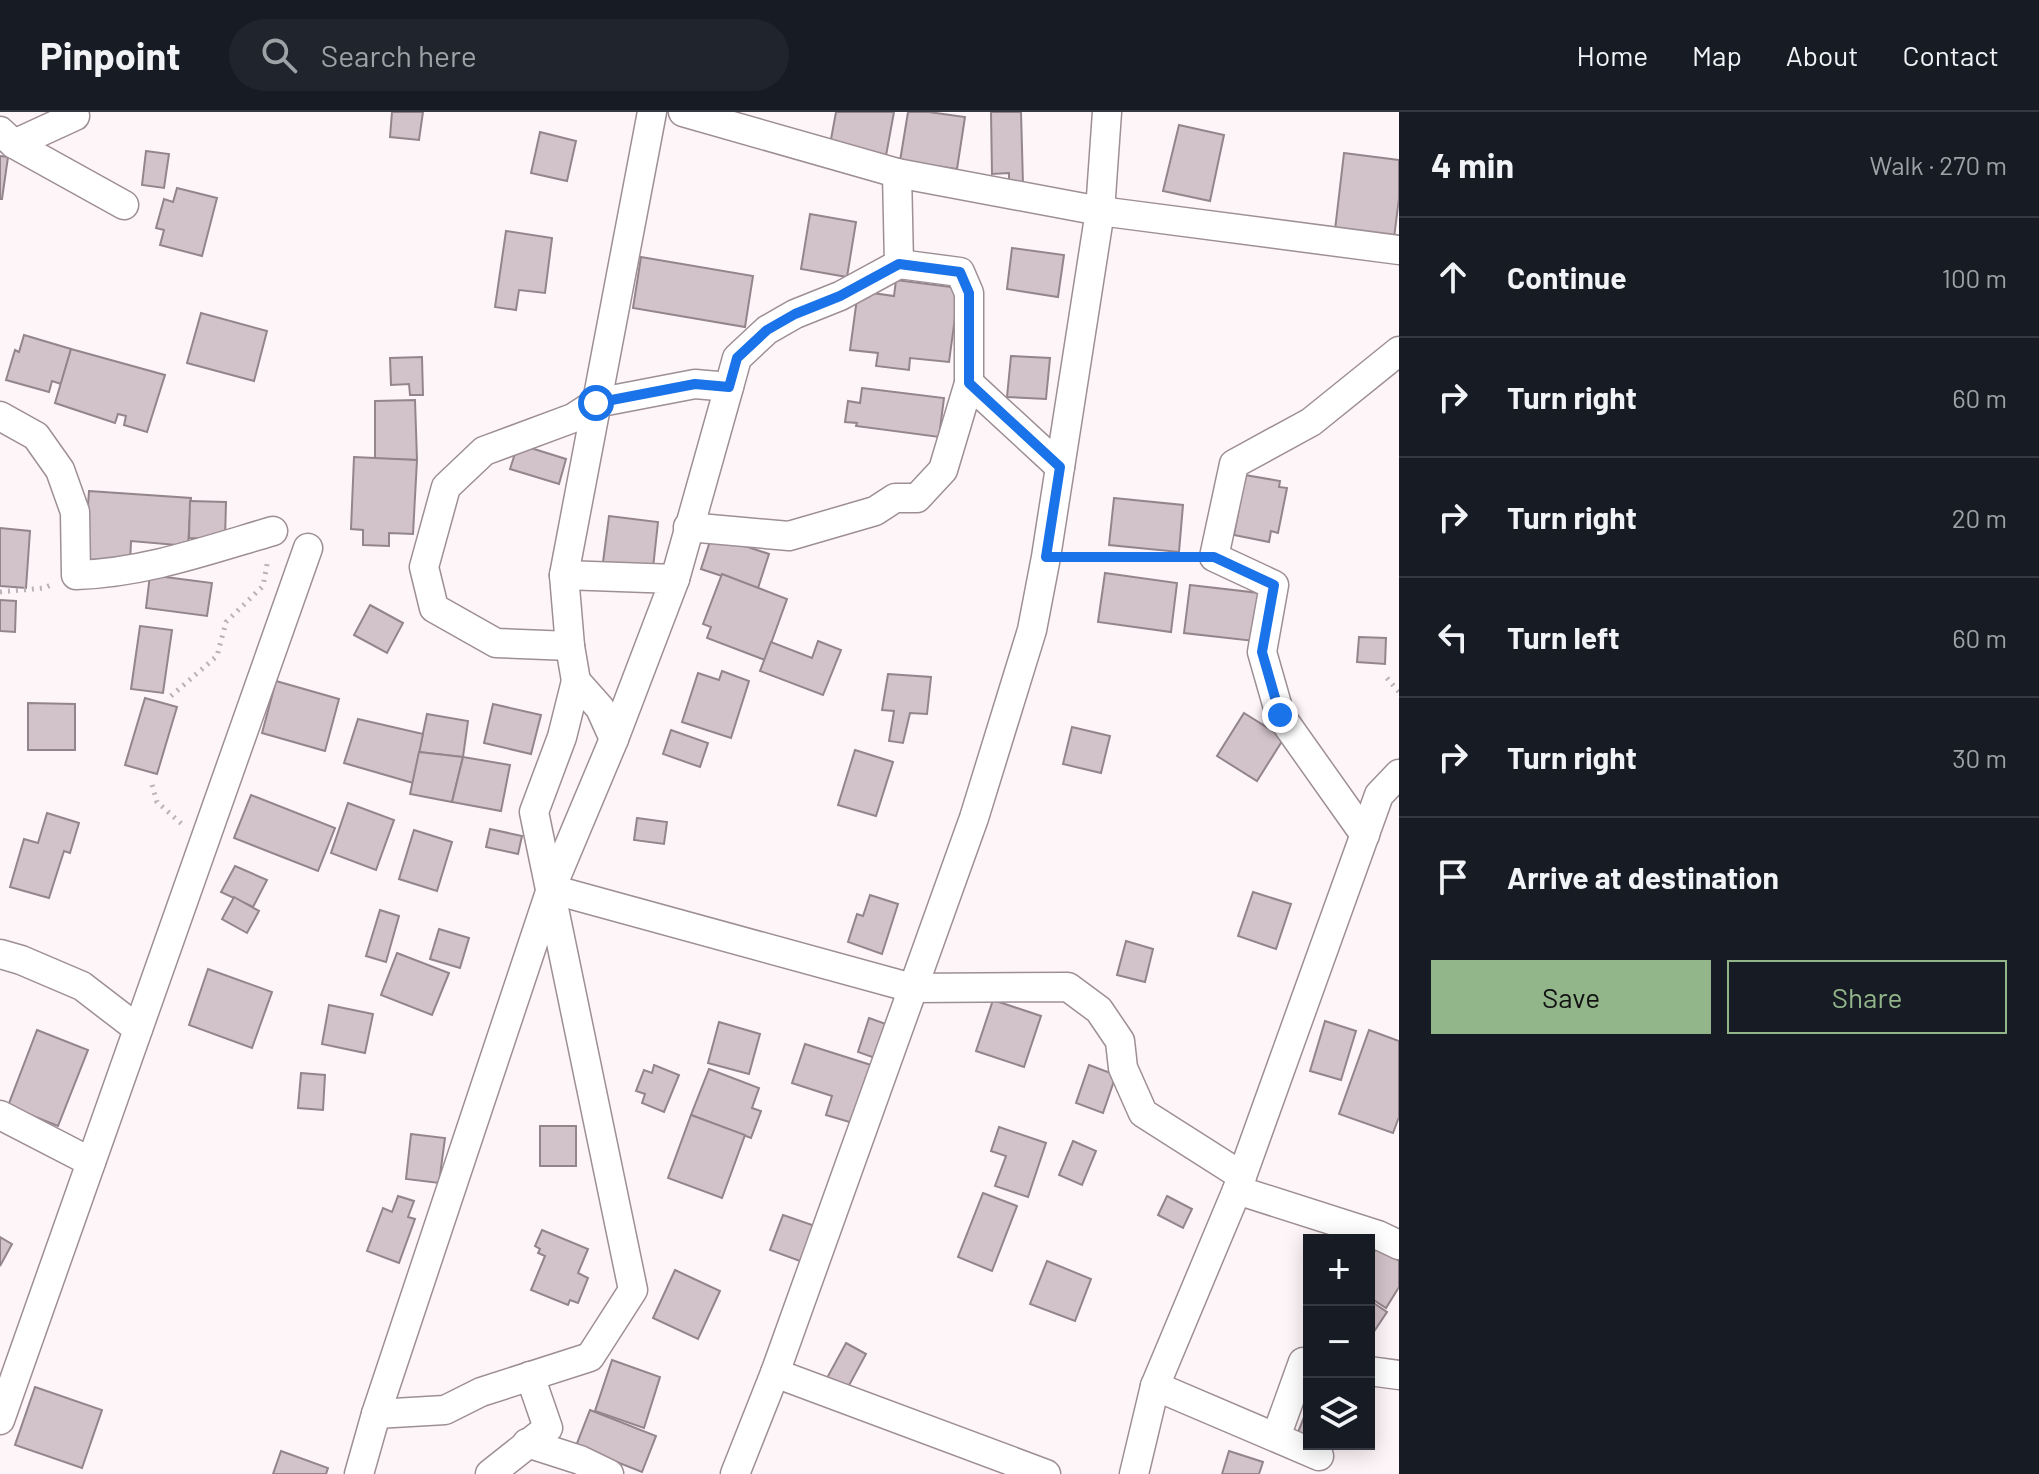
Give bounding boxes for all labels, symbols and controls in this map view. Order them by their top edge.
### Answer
search box [229,19,789,91]
text: Pinpoint [40,32,181,78]
icon: search [257,33,301,77]
text: Search here [321,37,477,73]
text: Home [1577,38,1648,72]
text: Map [1692,38,1742,72]
text: About [1786,38,1858,72]
text: Contact [1902,38,1999,72]
text: 4 min [1431,144,1514,185]
text: Walk · 270 m [1870,149,2007,180]
icon: ahead [1431,255,1475,299]
text: Continue [1507,259,1627,295]
text: 100 m [1942,262,2007,293]
icon: right [1431,375,1475,419]
text: Turn right [1507,379,1637,415]
text: 60 m [1952,382,2007,413]
route start [578,385,614,421]
icon: right [1431,495,1475,539]
text: Turn right [1507,499,1637,535]
text: 20 m [1952,502,2007,533]
icon: left [1431,615,1475,659]
text: Turn left [1507,619,1620,655]
text: 60 m [1952,622,2007,653]
route end [1262,697,1298,733]
icon: right [1431,735,1475,779]
text: Turn right [1507,739,1637,775]
text: 30 m [1952,742,2007,773]
icon: arrive [1431,855,1475,899]
text: Arrive at destination [1507,859,1779,895]
button: Save [1431,960,1711,1034]
button: Share [1727,960,2007,1034]
map controls [1303,1234,1375,1450]
button: + [1303,1234,1375,1306]
button: − [1303,1306,1375,1378]
button: layers [1303,1378,1375,1450]

